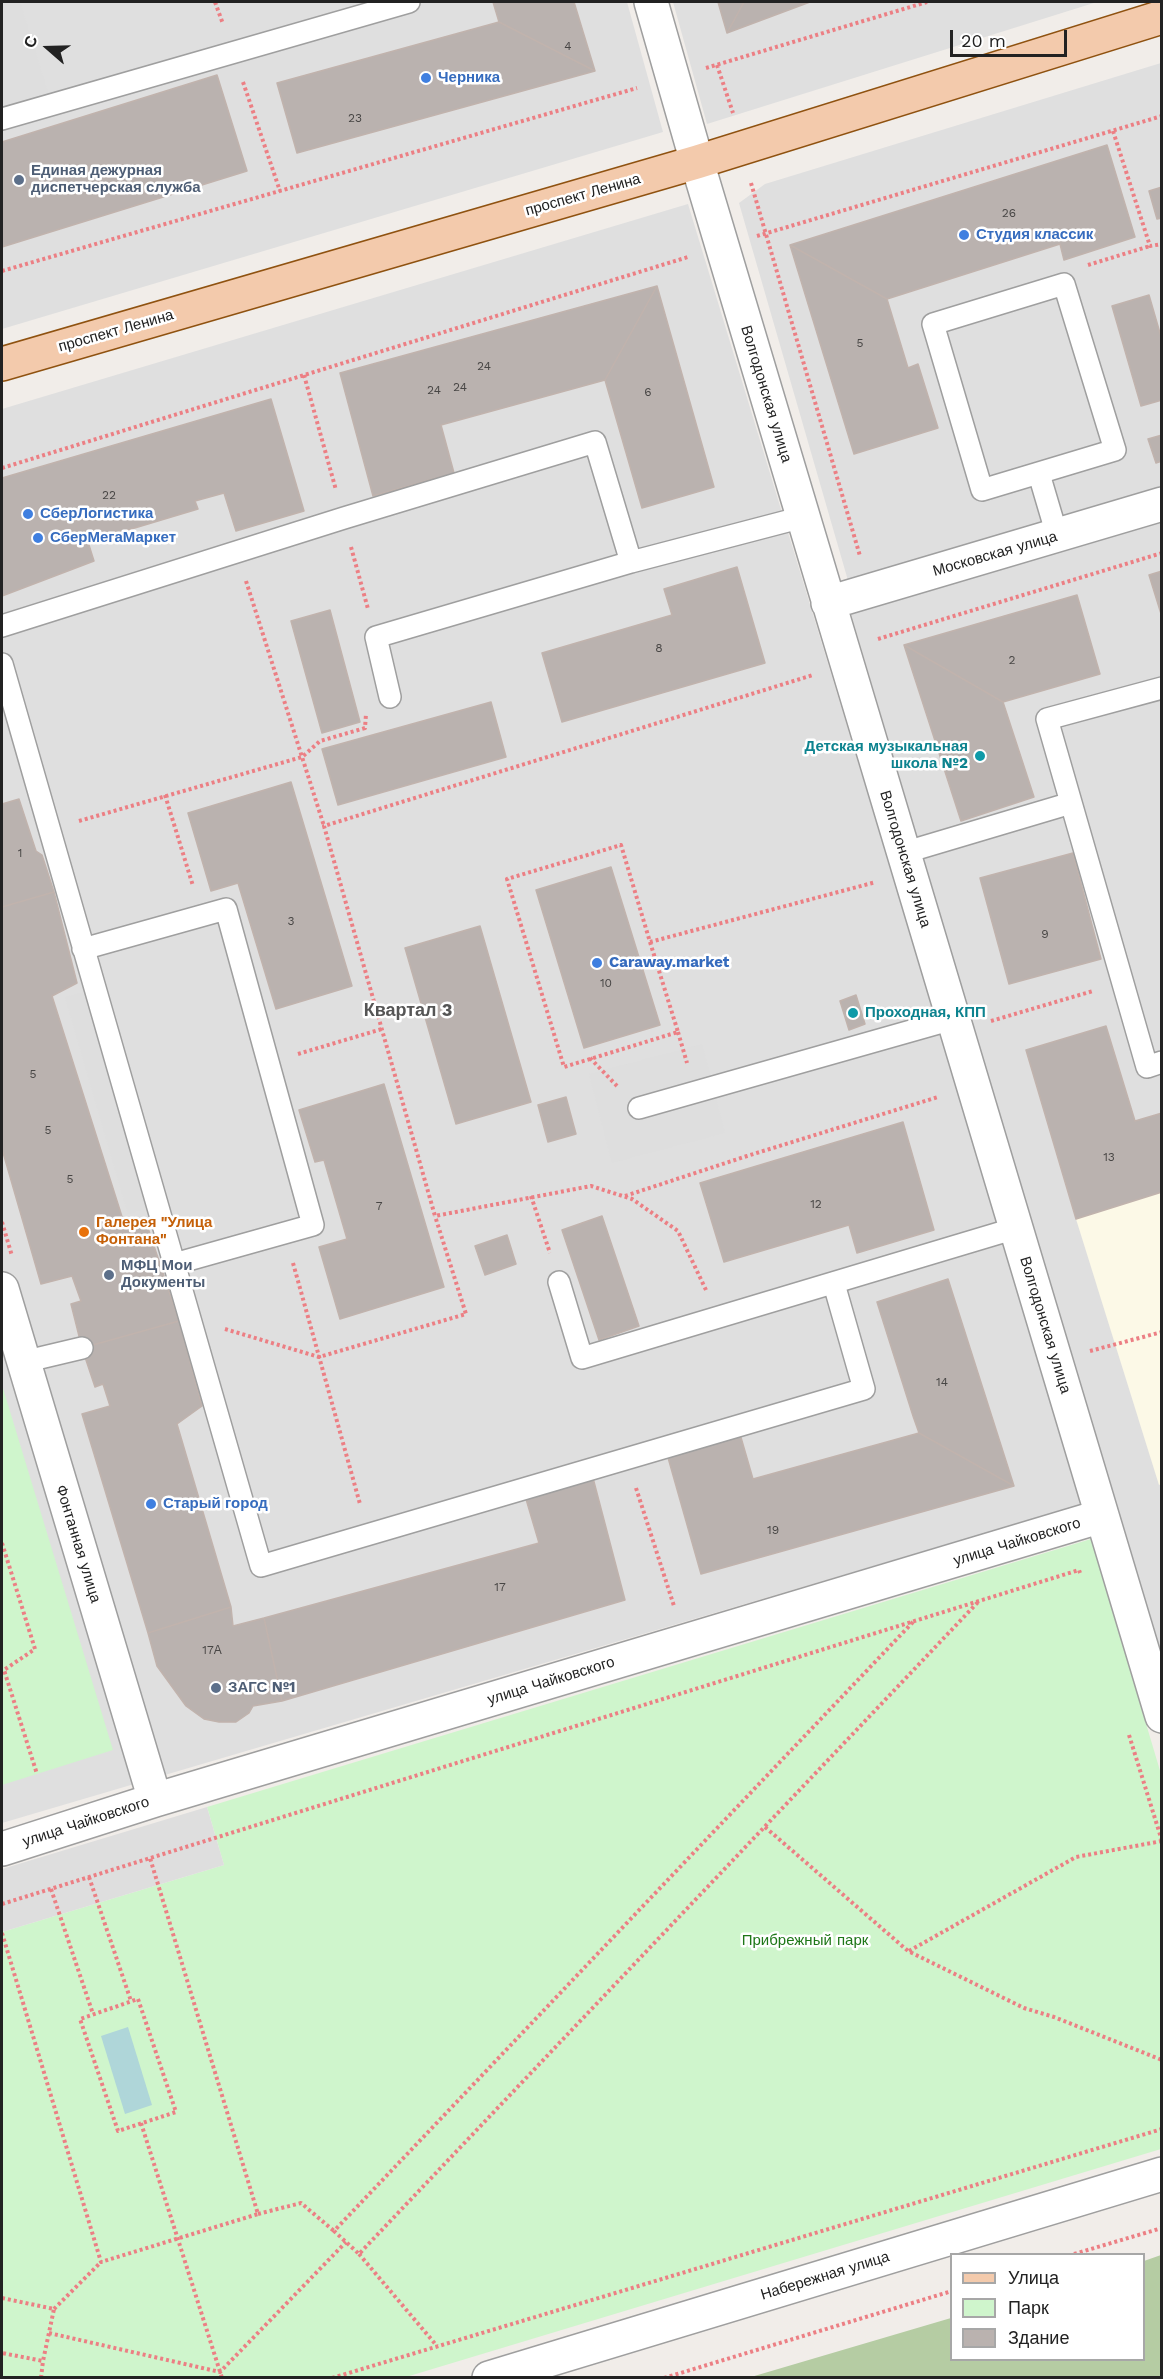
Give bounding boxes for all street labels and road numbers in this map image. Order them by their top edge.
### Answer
street label: проспект Ленина [523,170,643,220]
street label: проспект Ленина [56,306,176,356]
street label: Волгодонская улица [737,323,795,465]
street label: Московская улица [931,528,1059,580]
street label: Волгодонская улица [876,788,934,930]
street label: Волгодонская улица [1016,1254,1074,1396]
street label: Фонтанная улица [51,1483,105,1605]
street label: улица Чайковского [951,1514,1083,1570]
street label: улица Чайковского [485,1653,617,1709]
street label: улица Чайковского [20,1793,152,1851]
street label: Набережная улица [758,2248,892,2304]

